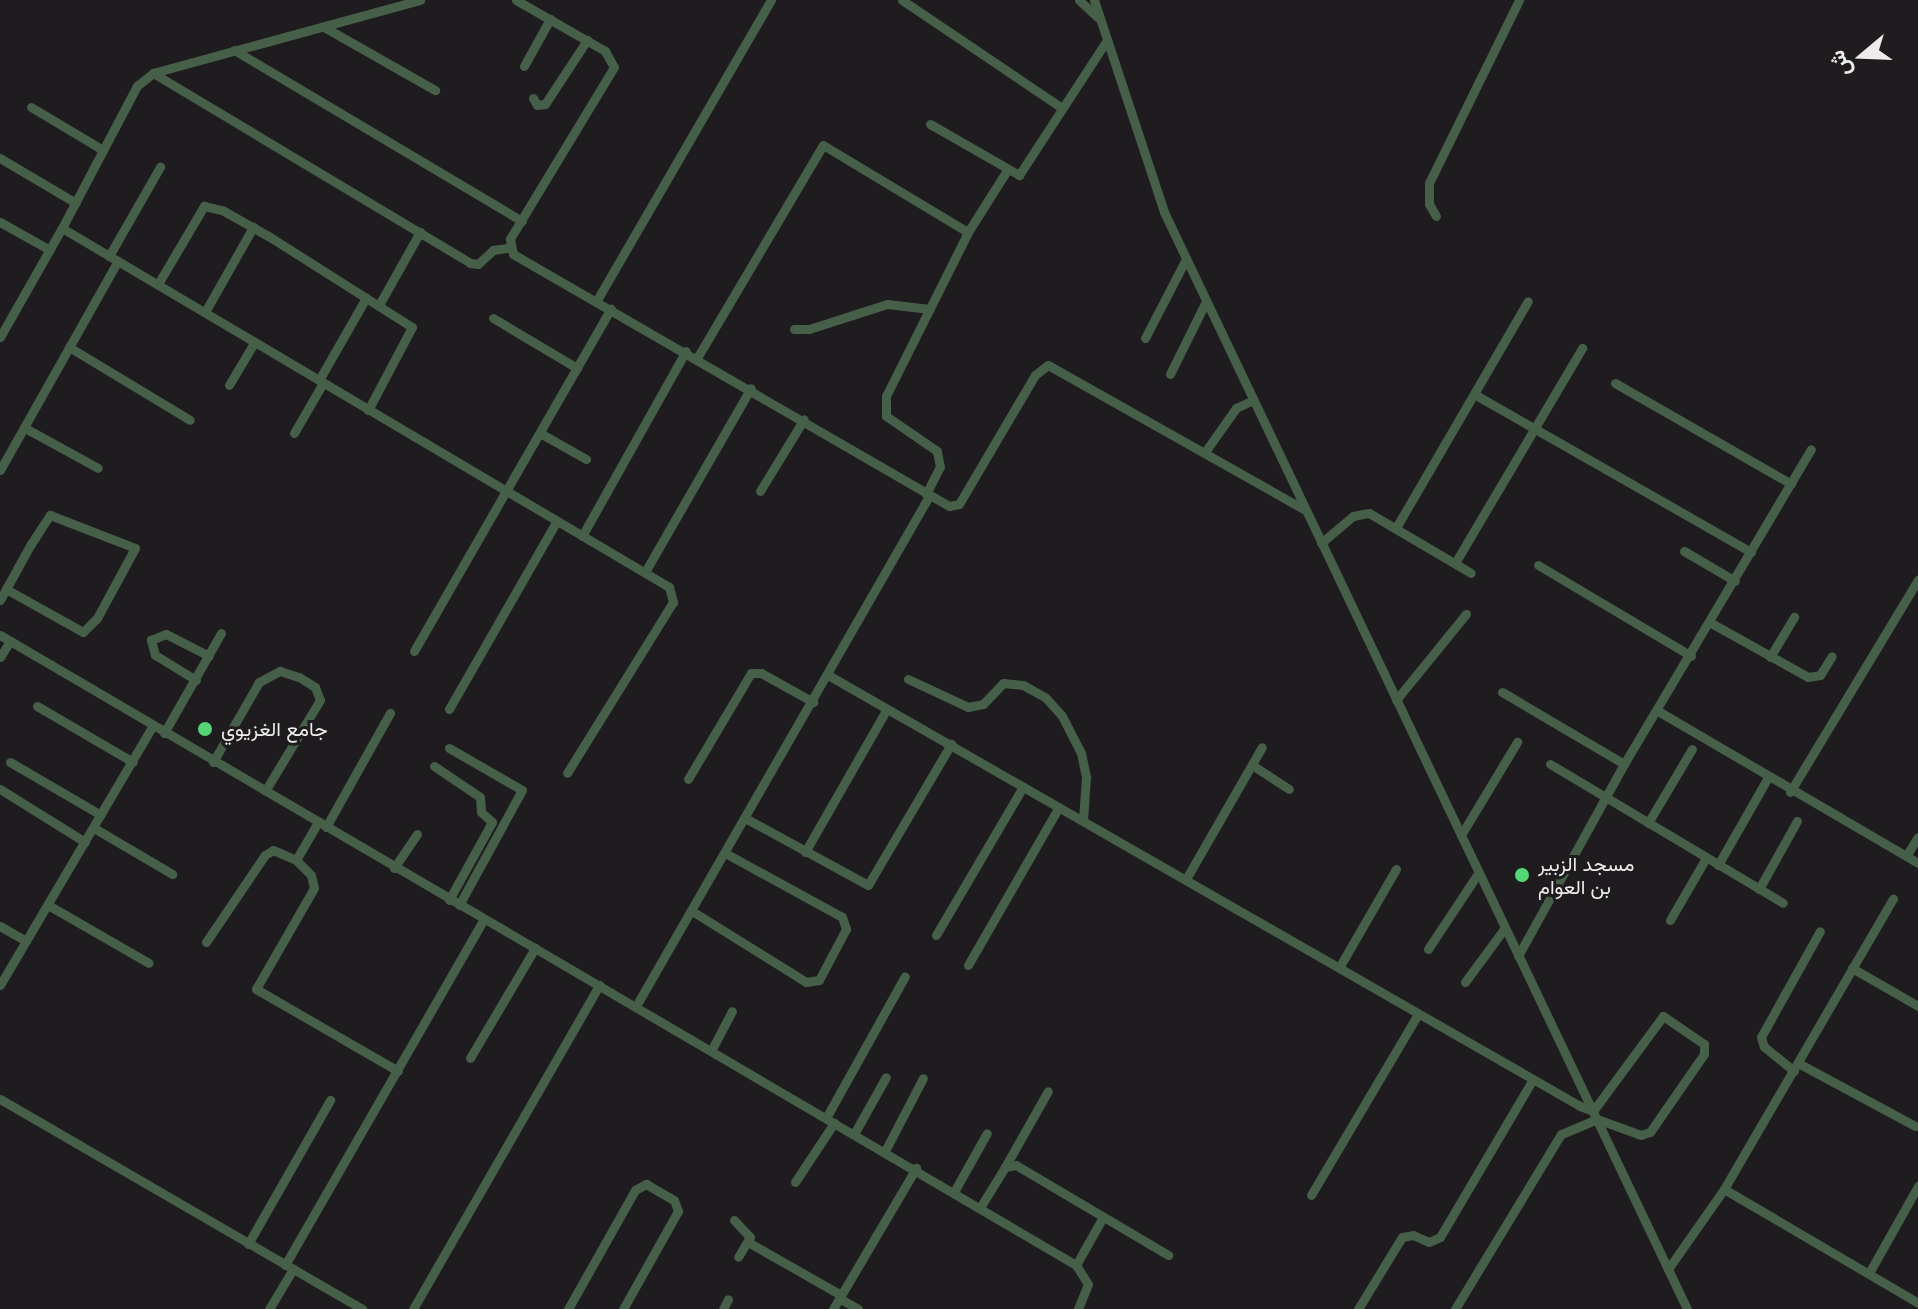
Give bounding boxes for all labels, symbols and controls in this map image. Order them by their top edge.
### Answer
north arrow [1822,16,1902,96]
text: ش [1822,47,1857,81]
place label: جامع الغزيوي [221,717,328,741]
marker: جامع الغزيوي [196,720,214,738]
place label: مسجد الزبير بن العوام [1538,852,1634,899]
marker: مسجد الزبير بن العوام [1513,866,1531,884]

